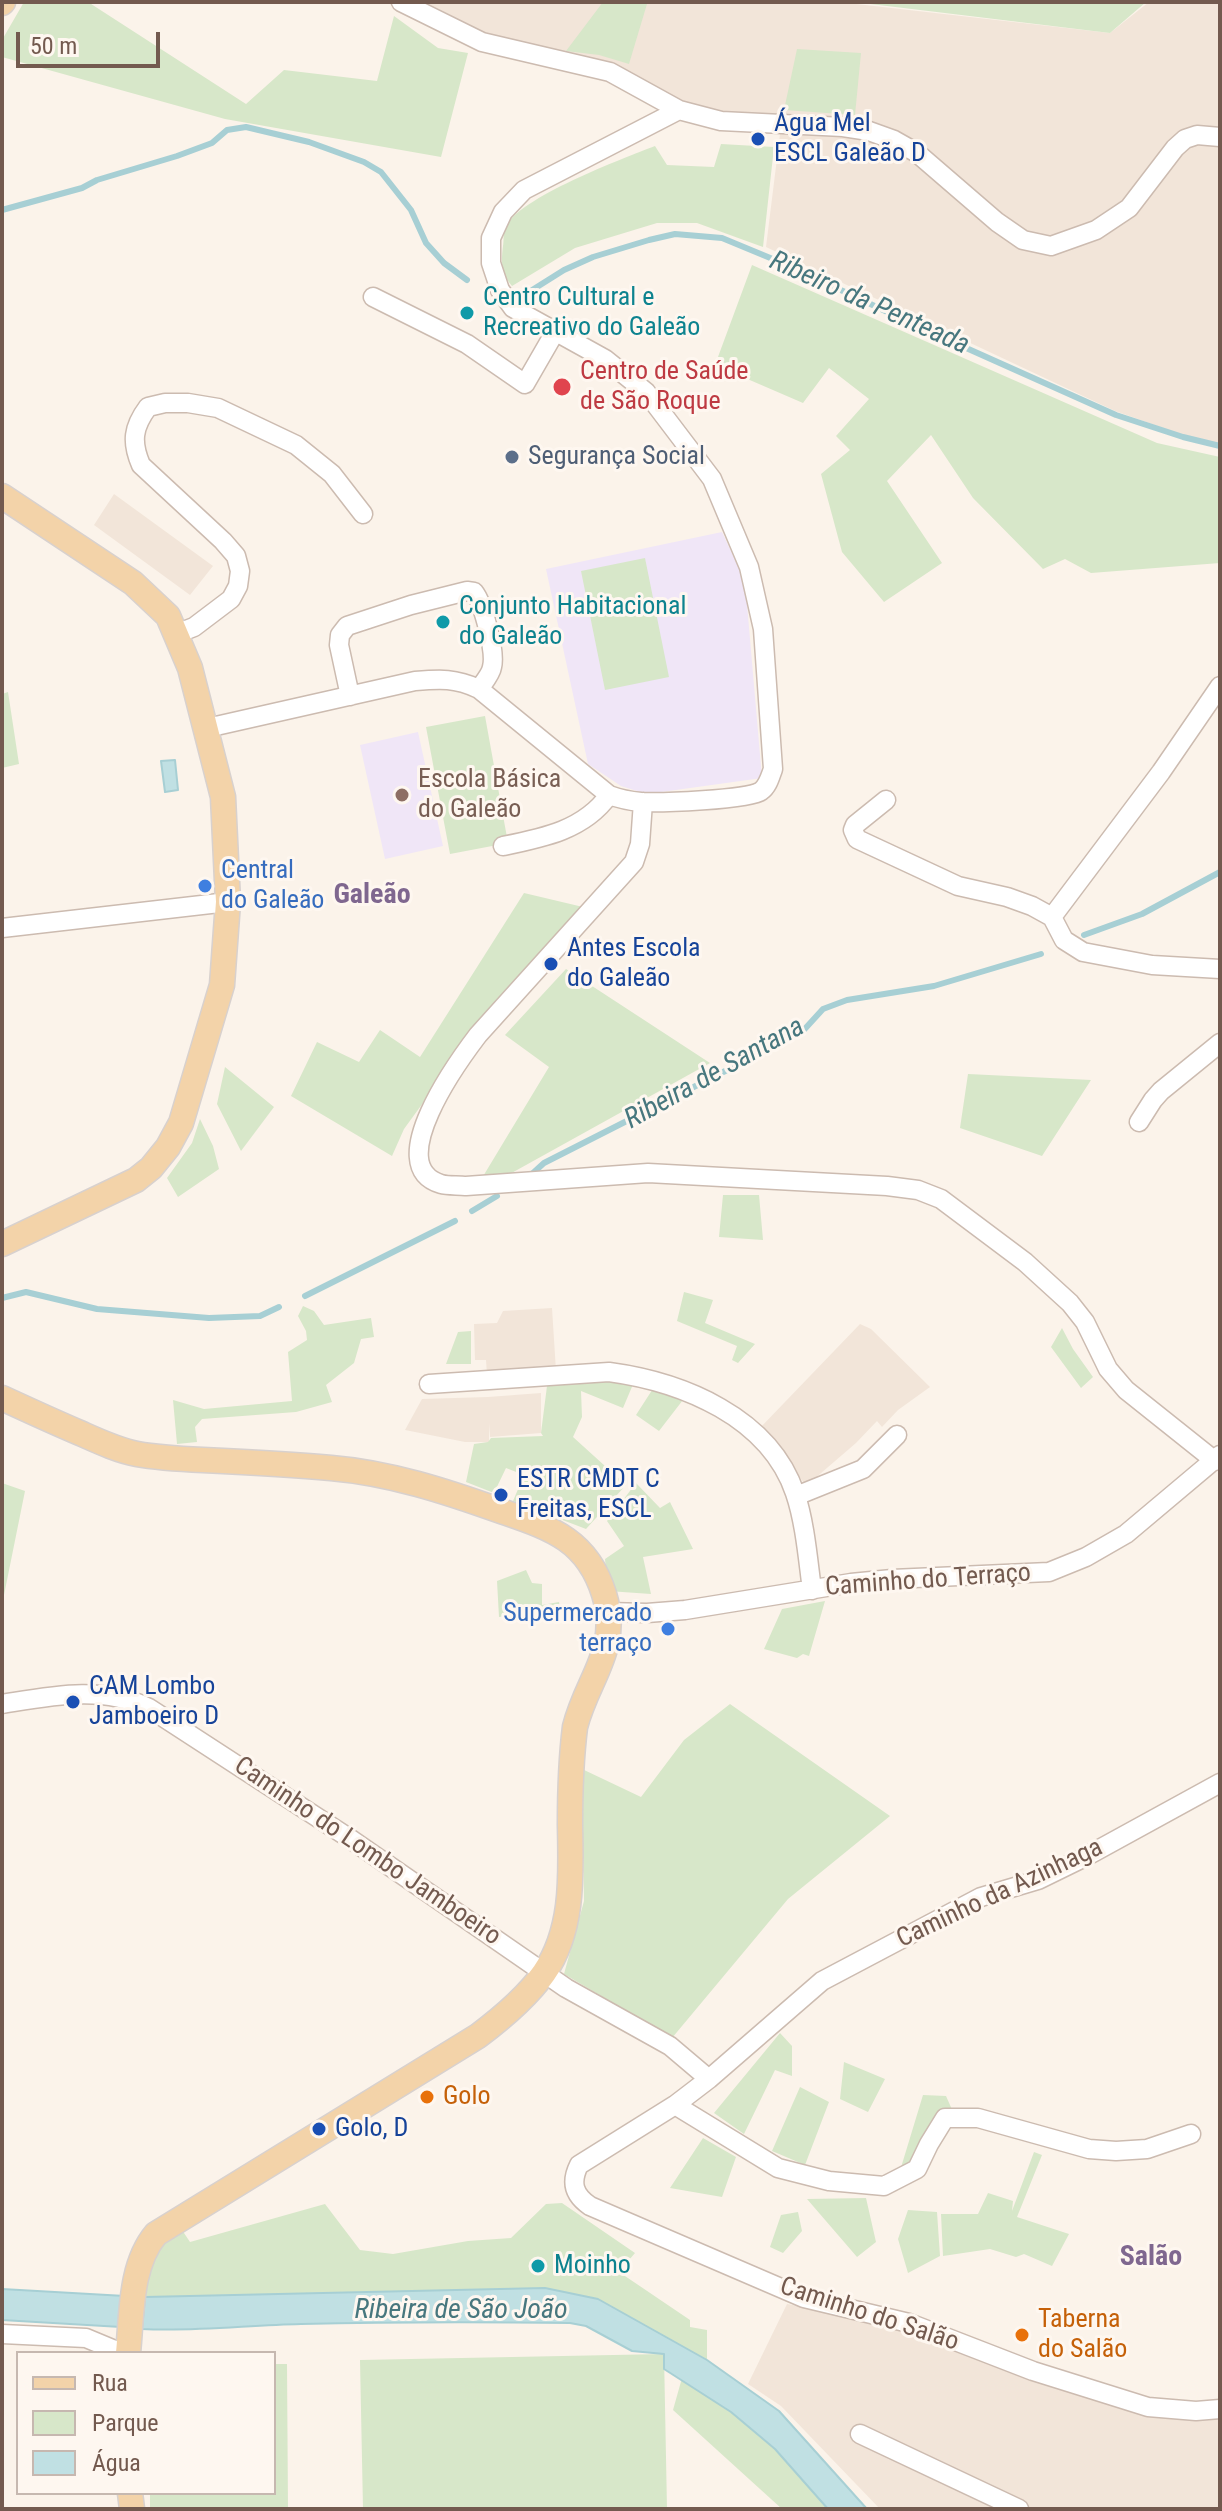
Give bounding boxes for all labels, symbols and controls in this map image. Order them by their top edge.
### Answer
scale bar [20,16,164,66]
text: 50 m [30,32,77,60]
place label: Água Mel ESCL Galeão D [774,108,926,170]
marker: Água Mel ESCL Galeão D [749,130,767,148]
water label: Ribeiro da Penteada [764,245,974,363]
place label: Centro Cultural e Recreativo do Galeão [483,282,700,344]
marker: Centro Cultural e Recreativo do Galeão [458,304,476,322]
place label: Centro de Saúde de São Roque [580,356,749,418]
marker: Centro de Saúde de São Roque [551,376,573,398]
place label: Segurança Social [528,441,705,473]
marker: Segurança Social [503,448,521,466]
place label: Conjunto Habitacional do Galeão [459,591,686,652]
marker: Conjunto Habitacional do Galeão [434,613,452,631]
place label: Escola Básica do Galeão [418,764,561,826]
marker: Escola Básica do Galeão [393,786,411,804]
place label: Central do Galeão [221,855,324,916]
marker: Central do Galeão [196,877,214,895]
district label: Galeão [333,879,411,913]
place label: Antes Escola do Galeão [567,933,701,994]
marker: Antes Escola do Galeão [542,955,560,973]
water label: Ribeira de Santana [619,1011,811,1137]
place label: ESTR CMDT C Freitas, ESCL [517,1464,660,1526]
marker: ESTR CMDT C Freitas, ESCL [492,1486,510,1504]
street label: Caminho do Terraço [824,1558,1032,1604]
place label: Supermercado terraço [503,1598,652,1660]
marker: Supermercado terraço [659,1620,677,1638]
place label: CAM Lombo Jamboeiro D [89,1671,219,1732]
marker: CAM Lombo Jamboeiro D [64,1693,82,1711]
street label: Caminho do Lombo Jamboeiro [228,1751,506,1953]
street label: Caminho da Azinhaga [892,1833,1108,1955]
place label: Golo [443,2081,490,2113]
marker: Golo [418,2088,436,2106]
place label: Golo, D [335,2113,408,2145]
marker: Golo, D [310,2120,328,2138]
district label: Salão [1120,2241,1182,2275]
place label: Moinho [554,2250,631,2282]
marker: Moinho [529,2257,547,2275]
street label: Caminho do Salão [776,2271,962,2359]
water label: Ribeira de São João [354,2294,568,2328]
place label: Taberna do Salão [1038,2304,1127,2366]
marker: Taberna do Salão [1013,2326,1031,2344]
legend [16,2351,276,2495]
text: Rua [92,2369,128,2397]
text: Parque [92,2409,159,2437]
text: Água [92,2449,141,2477]

